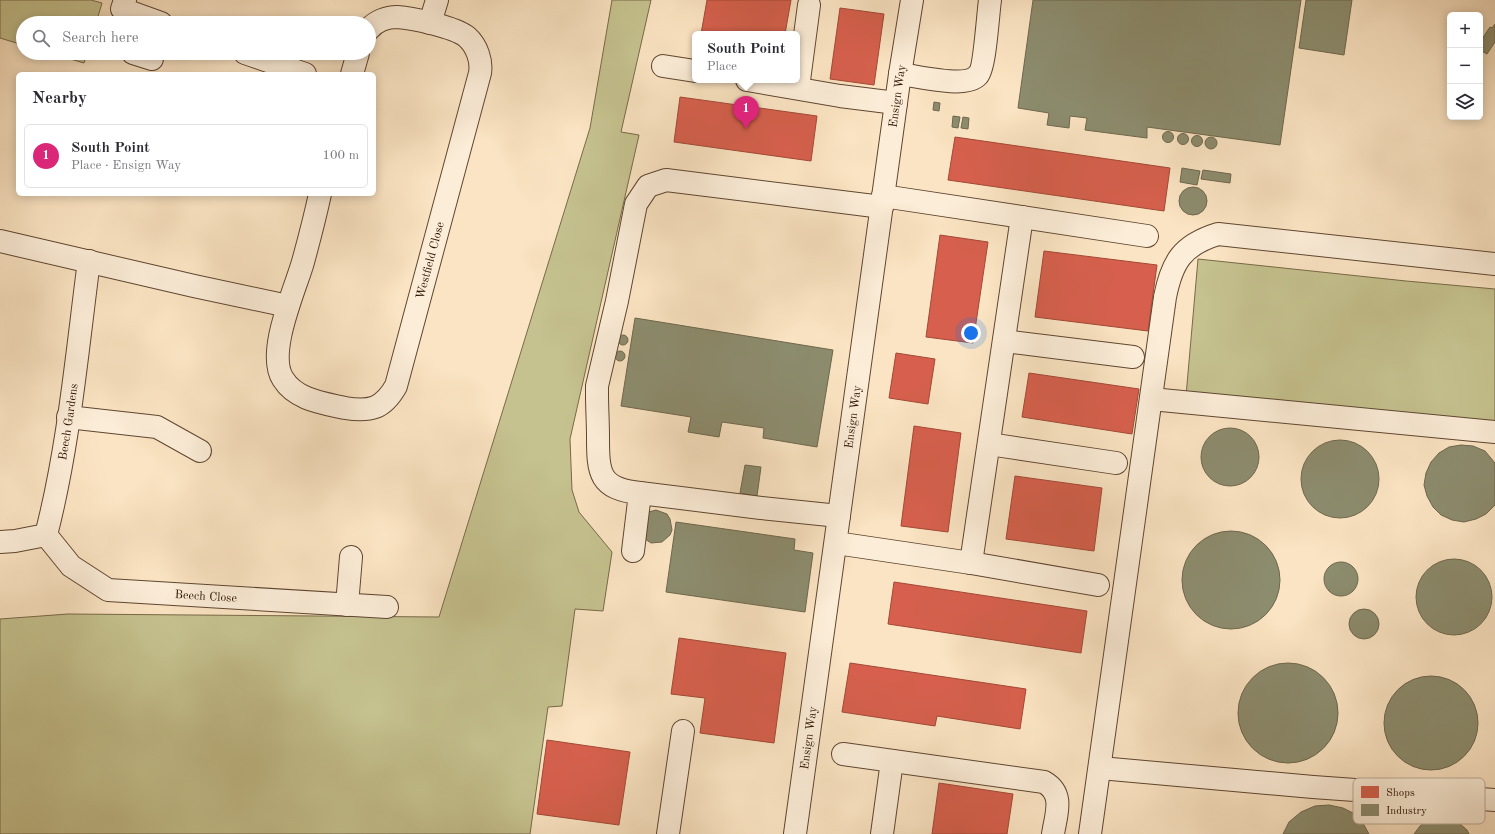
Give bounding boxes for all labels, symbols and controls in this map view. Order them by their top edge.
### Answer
map controls [1447,12,1483,120]
button: + [1447,12,1483,48]
search box [16,16,376,60]
icon: search [30,27,52,49]
text: Search here [62,31,139,46]
popup [692,31,800,83]
text: South Point [707,42,785,57]
button: − [1447,48,1483,84]
text: Place [707,60,737,73]
street label: Ensign Way [888,63,909,128]
button: layers [1447,84,1483,120]
text: Nearby [32,90,87,107]
pin: 1 [733,96,759,129]
text: South Point [71,141,150,156]
text: 1 [42,149,50,162]
text: 100 m [322,149,359,162]
text: Place · Ensign Way [71,159,181,172]
street label: Westfield Close [415,220,447,300]
your location [961,323,981,343]
street label: Beech Gardens [57,383,81,461]
street label: Ensign Way [843,384,864,449]
street label: Beech Close [174,589,238,605]
street label: Ensign Way [799,705,820,770]
legend [1353,778,1485,824]
text: Shops [1386,788,1415,799]
text: Industry [1386,806,1427,817]

